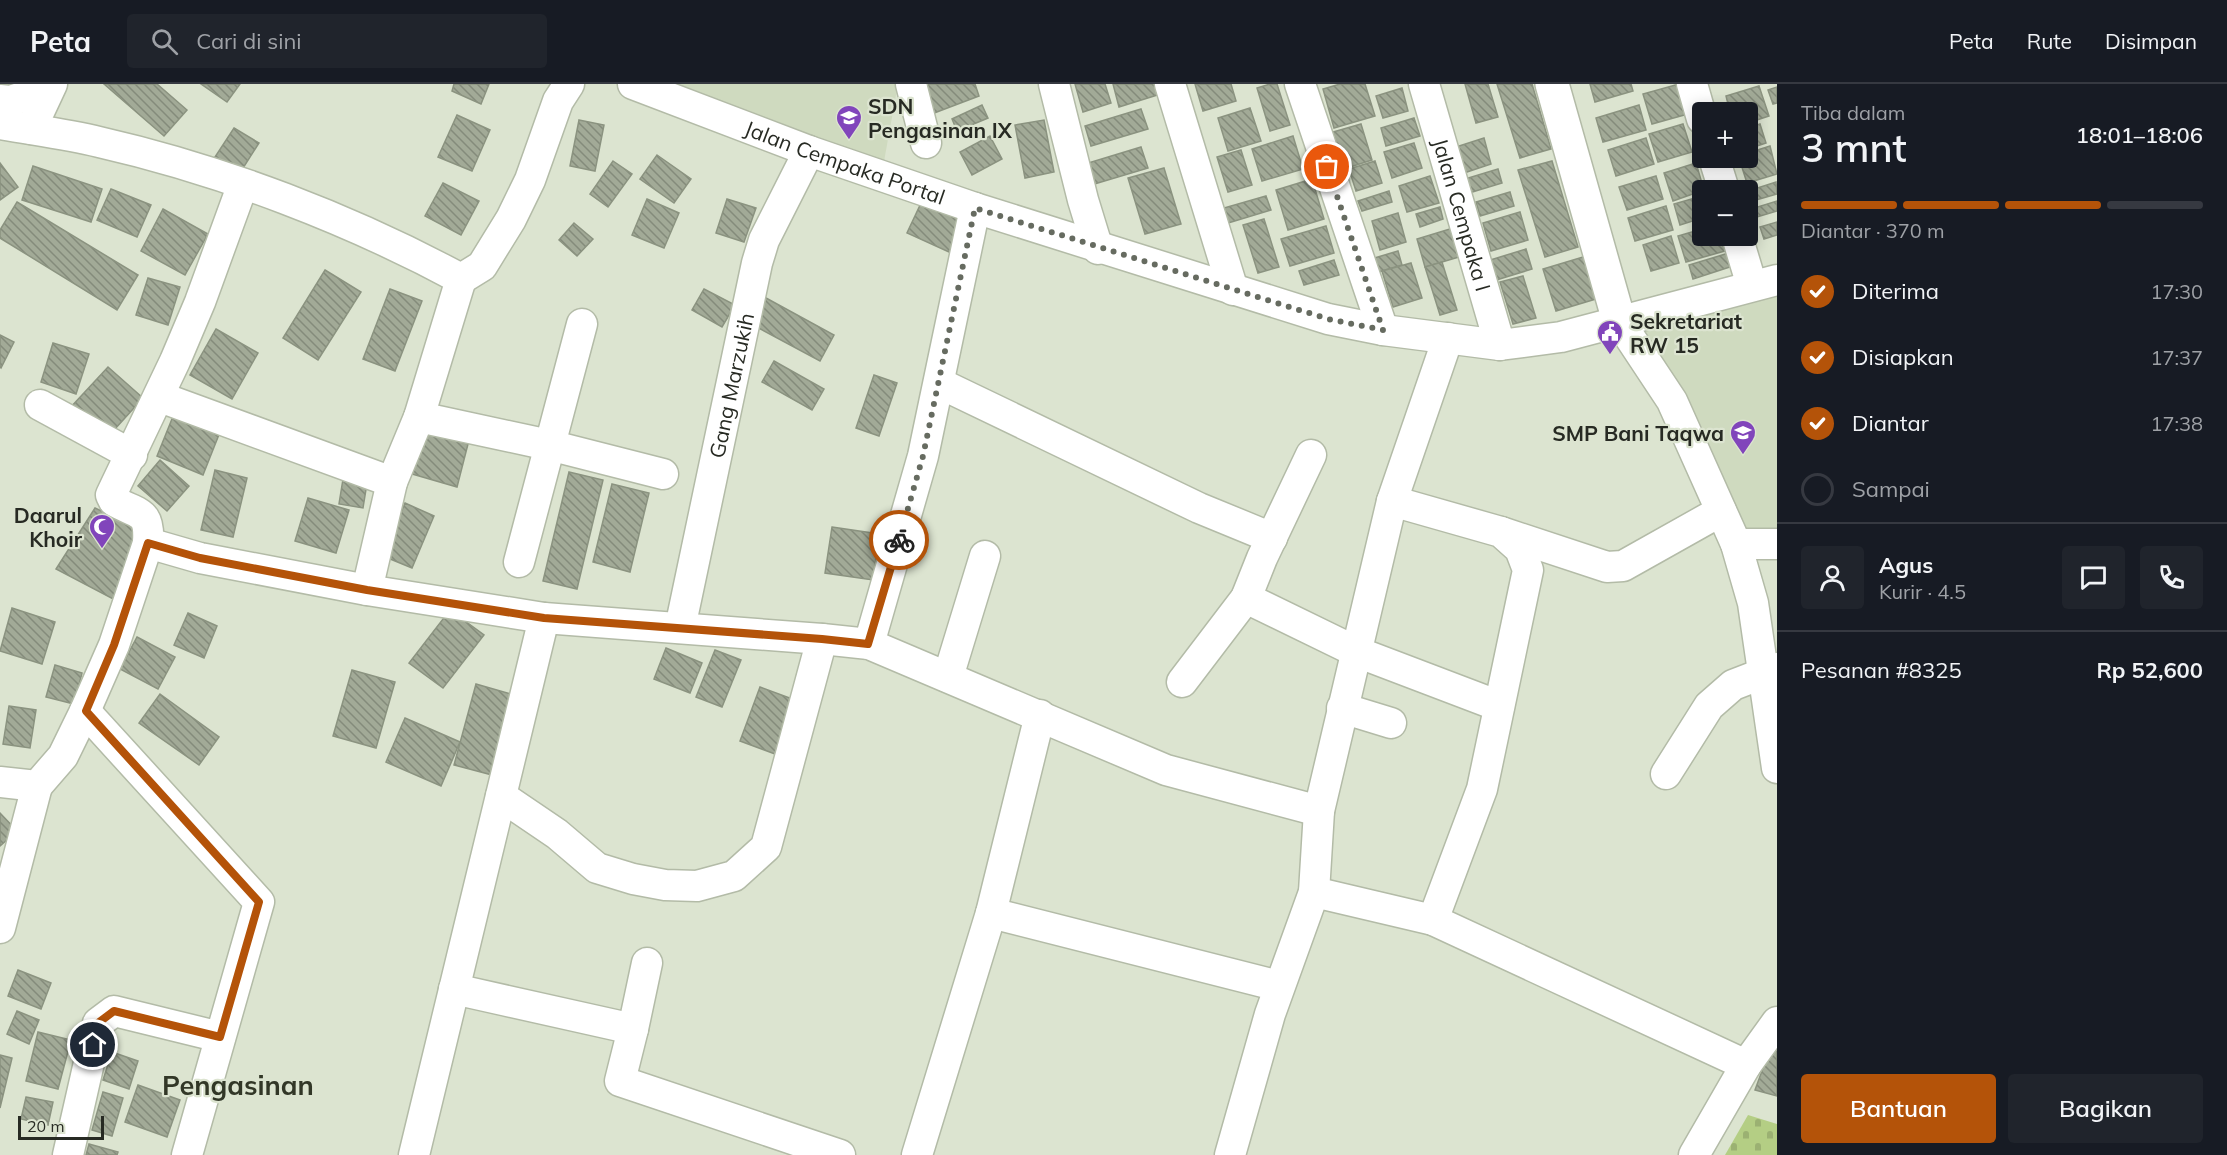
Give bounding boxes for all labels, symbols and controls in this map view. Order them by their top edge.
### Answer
search box [127,14,547,68]
text: Peta [30,24,91,59]
icon: search [148,25,181,58]
text: Cari di sini [196,27,302,55]
text: Peta [1949,28,1994,54]
text: Rute [2027,28,2072,54]
text: Disimpan [2105,28,2197,54]
place label: SDN Pengasinan IX [868,93,1013,143]
text: Tiba dalam [1801,100,1905,125]
map controls [1692,102,1758,246]
button: + [1692,102,1758,168]
school or university icon: SDN Pengasinan IX [834,103,864,141]
street label: Jalan Cempaka Portal [741,115,949,210]
text: 18:01–18:06 [2076,121,2203,149]
text: 3 mnt [1801,123,1907,172]
street label: Jalan Cempaka I [1427,135,1497,294]
pin [1301,141,1352,192]
icon: bag [1310,150,1343,183]
button: − [1692,180,1758,246]
text: Diantar · 370 m [1801,218,1945,243]
icon: check [1801,275,1834,308]
text: Diterima [1852,277,1939,305]
text: 17:30 [2150,279,2203,304]
place label: Sekretariat RW 15 [1630,308,1742,358]
street label: Gang Marzukih [703,310,759,460]
public building icon: Sekretariat RW 15 [1595,318,1625,356]
icon: check [1801,341,1834,374]
text: Disiapkan [1852,343,1954,371]
text: 17:37 [2150,345,2203,370]
icon: check [1801,407,1834,440]
text: Diantar [1852,409,1929,437]
text: 17:38 [2150,411,2203,436]
school or university icon: SMP Bani Taqwa [1728,418,1758,456]
place label: SMP Bani Taqwa [1552,420,1724,446]
text: Sampai [1852,475,1930,503]
place label: Daarul Khoir [14,502,83,552]
courier [869,510,929,570]
mosque icon: Daarul Khoir [87,512,117,550]
icon: bike [883,524,916,557]
button: person [1801,546,1864,609]
button: chat [2062,546,2125,609]
button: phone [2140,546,2203,609]
text: Agus [1879,551,1933,579]
text: Kurir · 4.5 [1879,579,1966,604]
text: Pesanan #8325 [1801,656,1962,684]
text: Rp 52,600 [2096,656,2203,684]
pin [67,1019,118,1070]
icon: home [76,1028,109,1061]
district label: Pengasinan [162,1068,314,1102]
button: Bantuan [1801,1074,1996,1143]
button: Bagikan [2008,1074,2203,1143]
scale bar [18,1113,104,1140]
text: 20 m [27,1116,64,1136]

